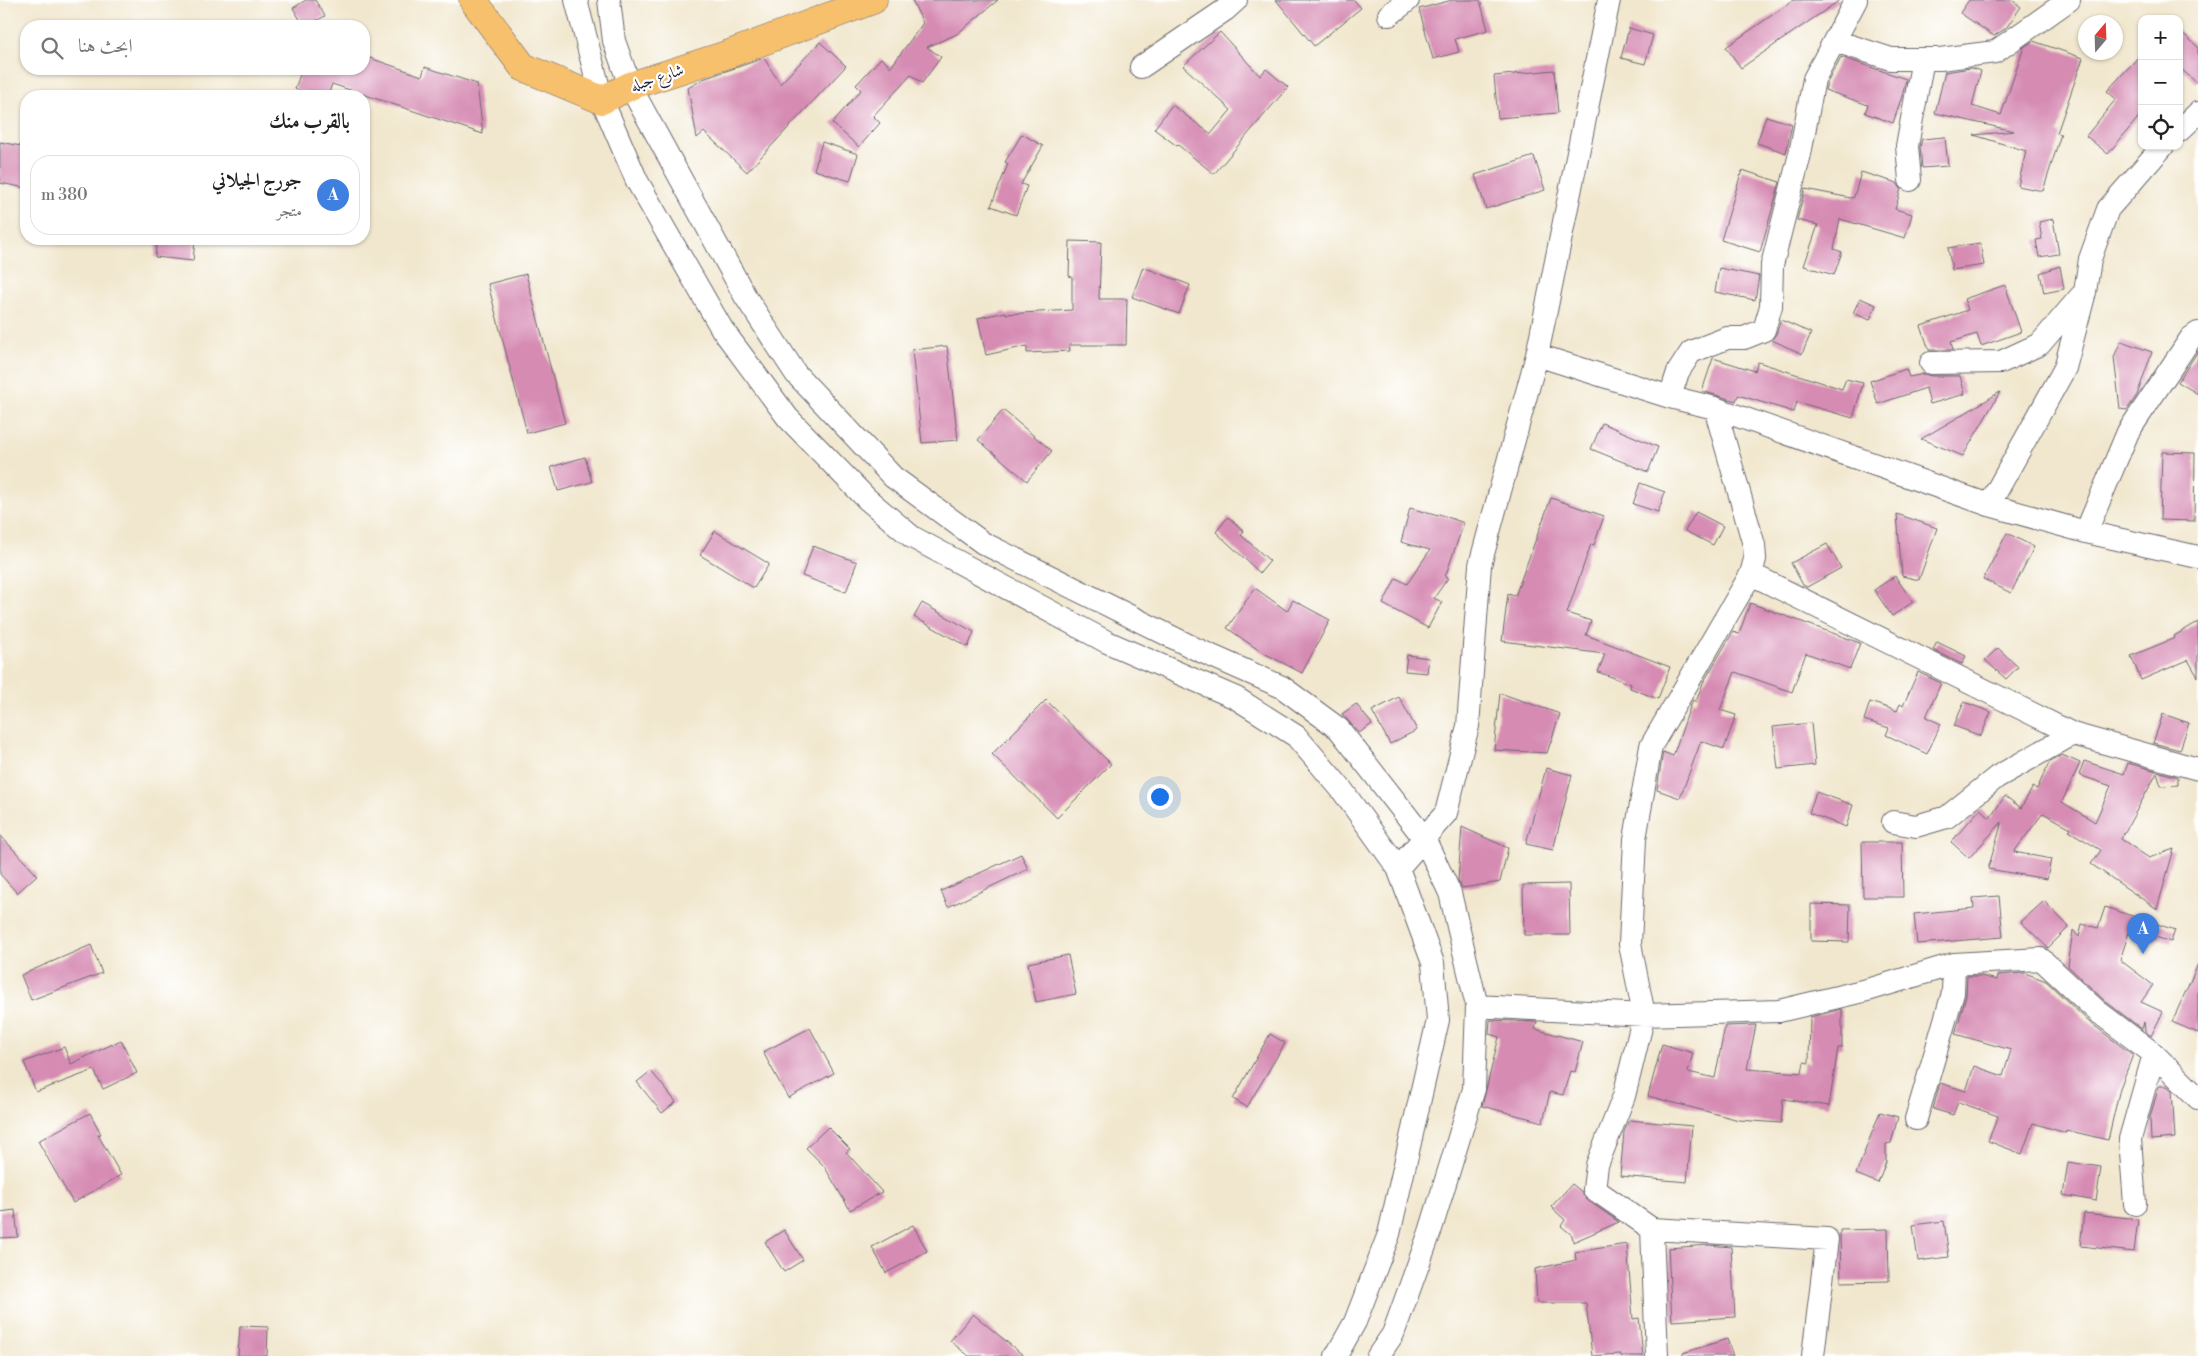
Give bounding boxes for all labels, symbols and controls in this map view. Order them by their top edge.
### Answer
north arrow [2078,15,2123,60]
map controls [2138,15,2183,150]
button: + [2138,15,2183,60]
search box [20,20,370,75]
icon: search [38,34,66,62]
text: ابحث هنا [78,34,133,58]
street label: شارع جبله [628,60,687,99]
button: − [2138,60,2183,105]
button: locate [2138,105,2183,150]
text: بالقرب منك [269,109,350,135]
text: جورج الجيلاني [212,168,302,192]
text: 380 m [41,185,88,205]
text: A [327,185,339,205]
text: متجر [277,201,302,221]
your location [1147,784,1173,810]
pin: A [2127,913,2159,954]

